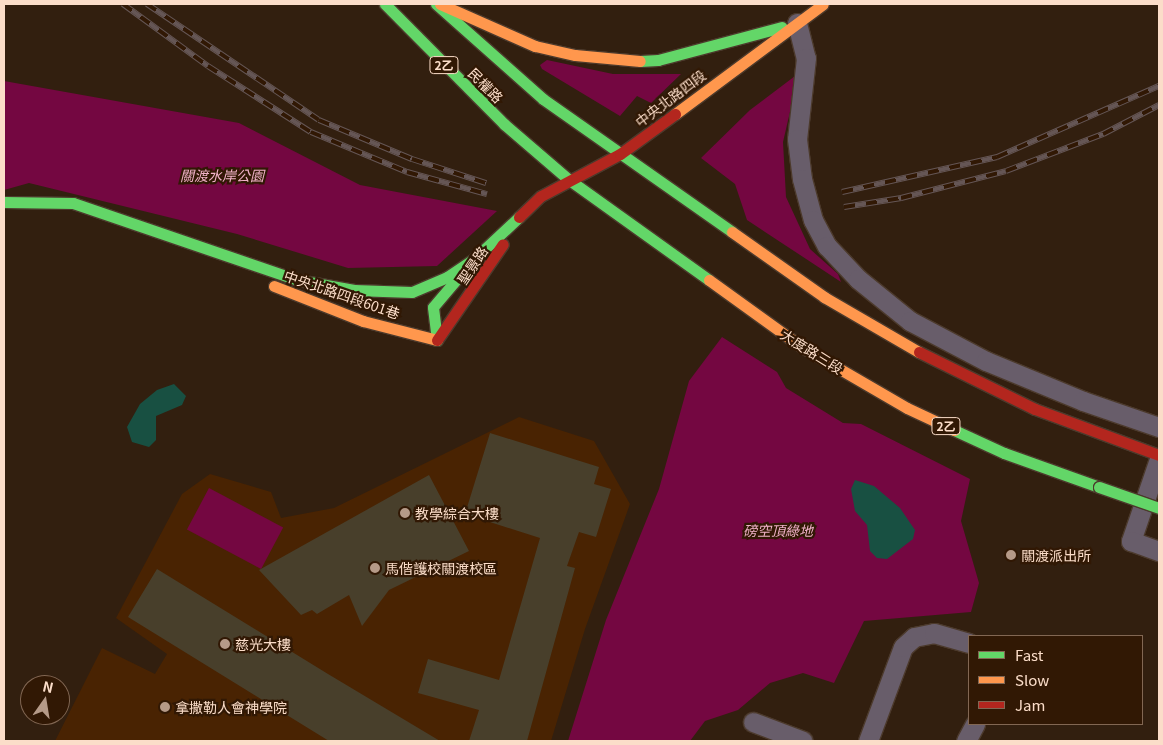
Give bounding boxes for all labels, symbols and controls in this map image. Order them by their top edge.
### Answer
road number: 2乙 [429,56,459,74]
street label: 民權路 [465,64,507,106]
street label: 中央北路四段 [631,66,709,130]
park label: 關渡水岸公園 [180,167,264,183]
street label: 聖景路 [453,243,491,287]
street label: 中央北路四段601巷 [282,266,402,322]
street label: 大度路三段 [778,325,846,377]
road number: 2乙 [931,416,961,436]
place label: 教學綜合大樓 [415,505,499,521]
marker: 教學綜合大樓 [399,507,411,519]
park label: 磅空頂綠地 [743,522,813,538]
place label: 關渡派出所 [1021,547,1091,563]
marker: 關渡派出所 [1005,549,1017,561]
place label: 馬偕護校關渡校區 [385,560,497,576]
marker: 馬偕護校關渡校區 [369,562,381,574]
legend [968,635,1143,725]
place label: 慈光大樓 [235,636,291,652]
marker: 慈光大樓 [219,638,231,650]
text: Fast [1015,644,1043,665]
text: Slow [1015,669,1049,690]
north arrow [20,675,70,725]
text: N [41,675,56,697]
text: Jam [1015,694,1045,715]
place label: 拿撒勒人會神學院 [175,699,287,715]
marker: 拿撒勒人會神學院 [159,701,171,713]

